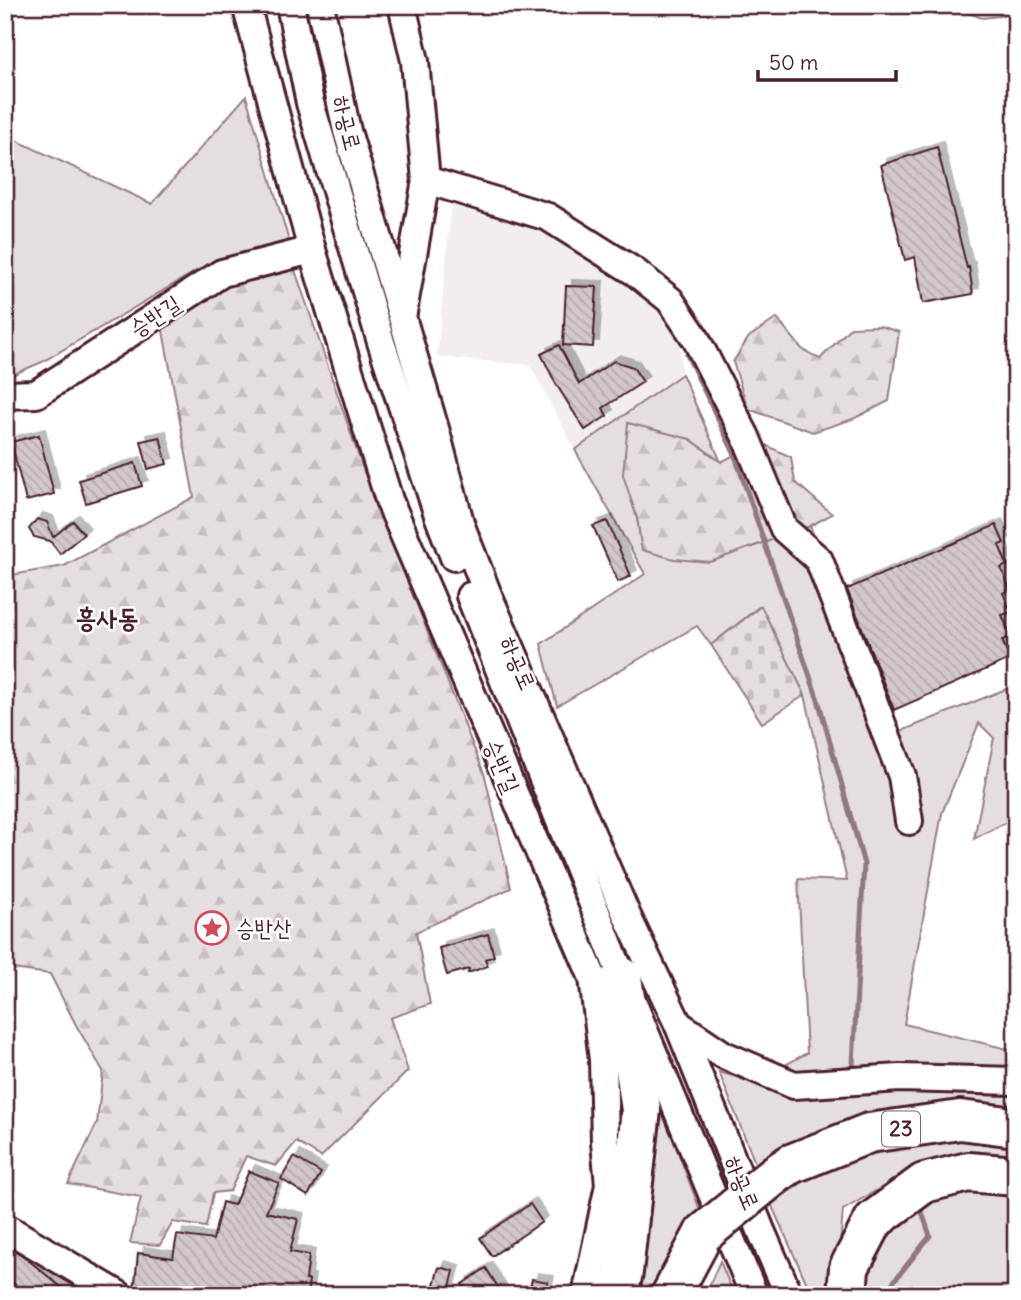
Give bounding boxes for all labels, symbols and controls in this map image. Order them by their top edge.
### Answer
scale bar [758,38,897,82]
text: 50 m [769,49,818,76]
street label: 하공로 [327,92,368,153]
street label: 승반길 [124,288,186,343]
district label: 흥사동 [76,601,138,634]
street label: 하공로 [494,632,543,694]
street label: 승반길 [478,735,527,797]
place icon: 승반산 [193,909,231,947]
place label: 승반산 [236,913,292,942]
road number: 23 [882,1112,920,1146]
street label: 하공로 [718,1152,767,1214]

